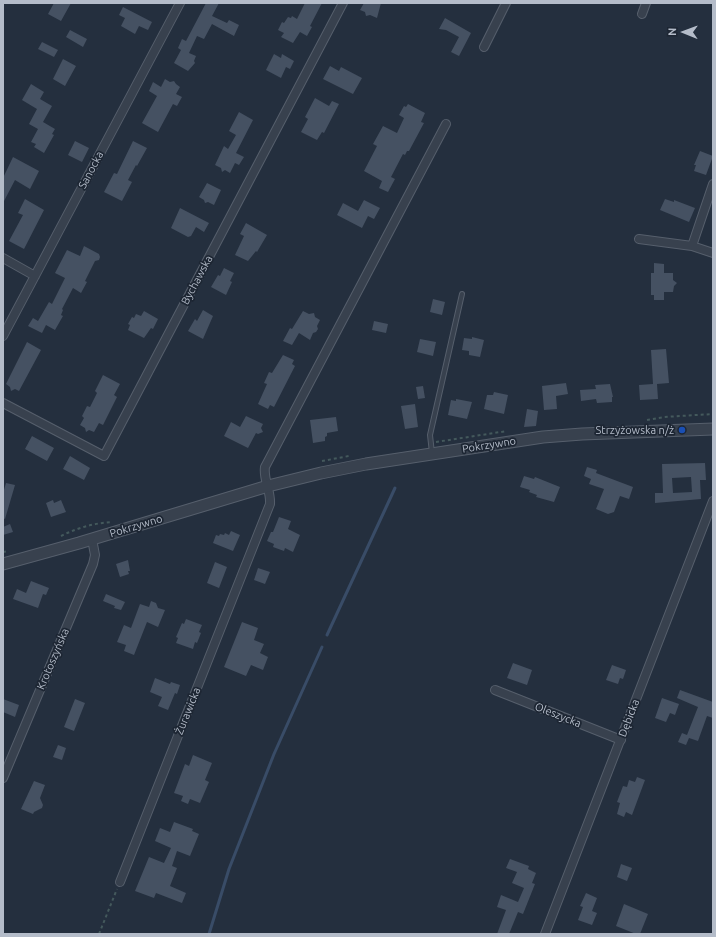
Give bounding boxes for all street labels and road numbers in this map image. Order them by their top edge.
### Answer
street label: Sanocka [76,149,106,191]
street label: Bychawska [179,253,215,307]
street label: Pokrzywno [461,434,517,456]
street label: Pokrzywno [108,512,164,540]
street label: Krotoszyńska [34,626,72,692]
street label: Żurawicka [173,685,203,737]
street label: Dębicka [616,697,642,739]
street label: Oleszycka [533,700,583,730]

